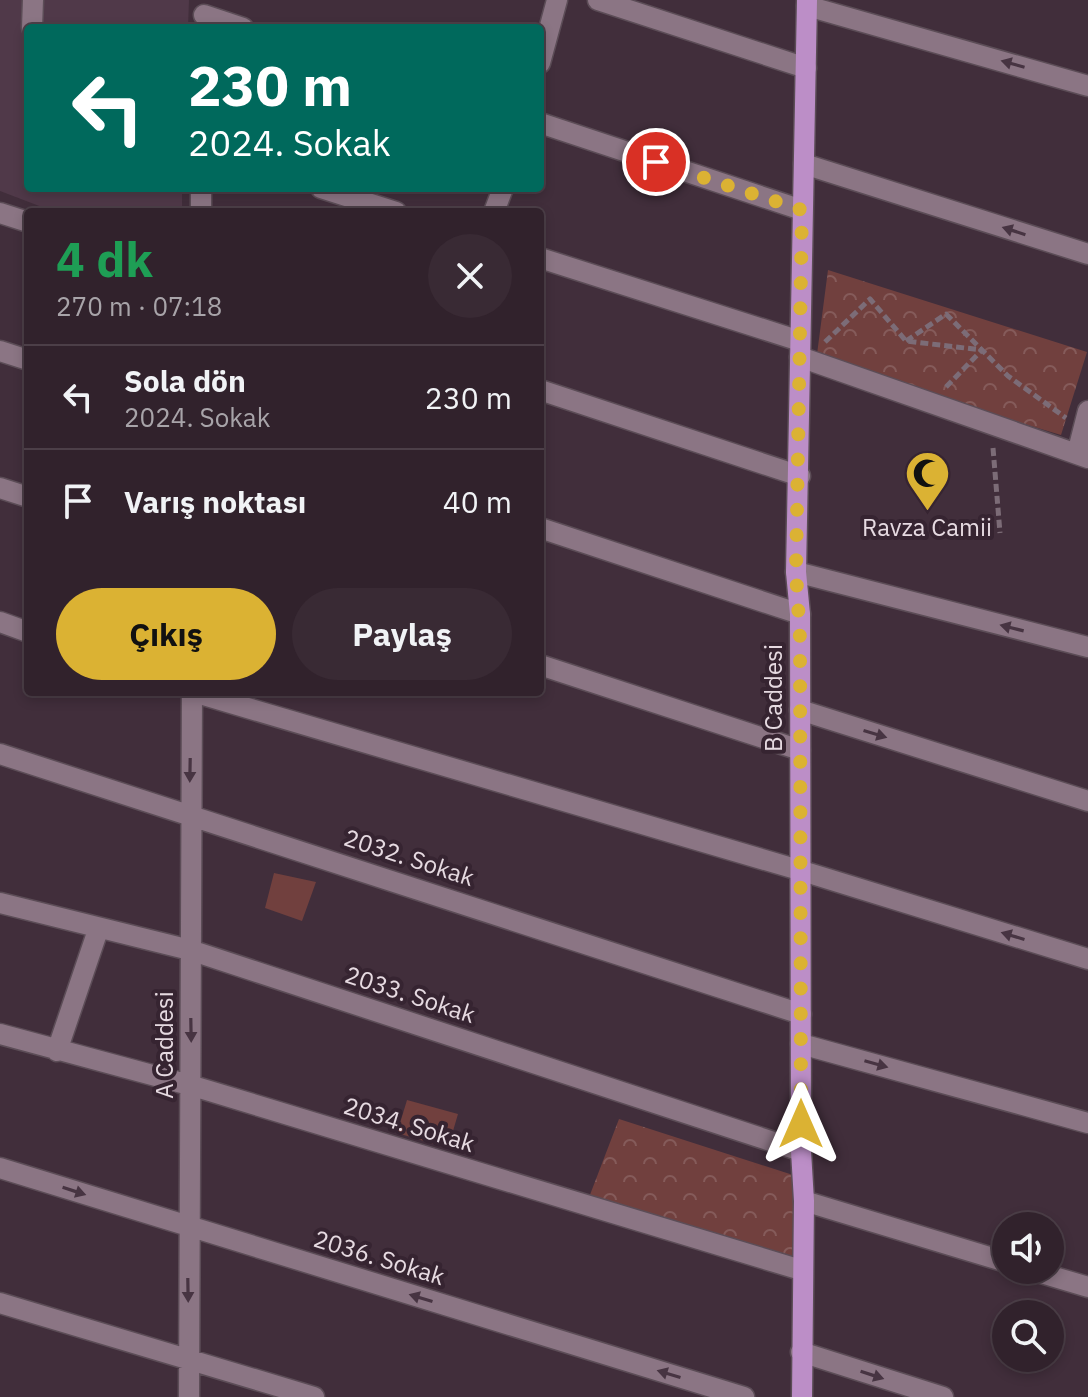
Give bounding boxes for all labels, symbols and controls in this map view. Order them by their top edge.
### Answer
text: 230 m [188,49,352,121]
icon: left [56,56,160,160]
one-way arrow [1000,58,1025,70]
text: 2024. Sokak [188,119,391,166]
pin [622,128,690,196]
icon: arrive [634,140,678,184]
one-way arrow [1001,224,1025,236]
text: 4 dk [56,228,153,290]
button: close [428,234,512,318]
text: 270 m · 07:18 [56,289,222,323]
text: Sola dön [124,361,246,400]
icon: left [56,375,100,419]
text: 230 m [425,378,512,417]
text: 2024. Sokak [124,400,270,434]
mosque icon: Ravza Camii [903,450,951,513]
icon: arrive [56,479,100,523]
text: Varış noktası [124,482,306,521]
text: 40 m [443,482,512,521]
place label: Ravza Camii [862,511,992,543]
button: Çıkış [56,588,276,680]
button: Paylaş [292,588,512,680]
one-way arrow [1000,621,1025,633]
street label: B Caddesi [757,644,789,752]
one-way arrow [863,728,887,741]
one-way arrow [184,758,197,783]
street label: 2032. Sokak [340,821,479,893]
one-way arrow [1001,929,1025,942]
street label: 2033. Sokak [341,958,480,1030]
street label: A Caddesi [148,991,180,1099]
one-way arrow [185,1018,198,1043]
one-way arrow [864,1059,889,1071]
position arrow [759,1082,843,1166]
street label: 2034. Sokak [340,1089,479,1159]
one-way arrow [63,1185,87,1198]
map controls [992,1212,1064,1372]
button: sound [992,1212,1064,1284]
street label: 2036. Sokak [310,1222,449,1292]
one-way arrow [182,1278,194,1303]
one-way arrow [408,1291,432,1304]
button: search [992,1300,1064,1372]
one-way arrow [657,1367,681,1380]
one-way arrow [861,1369,885,1381]

